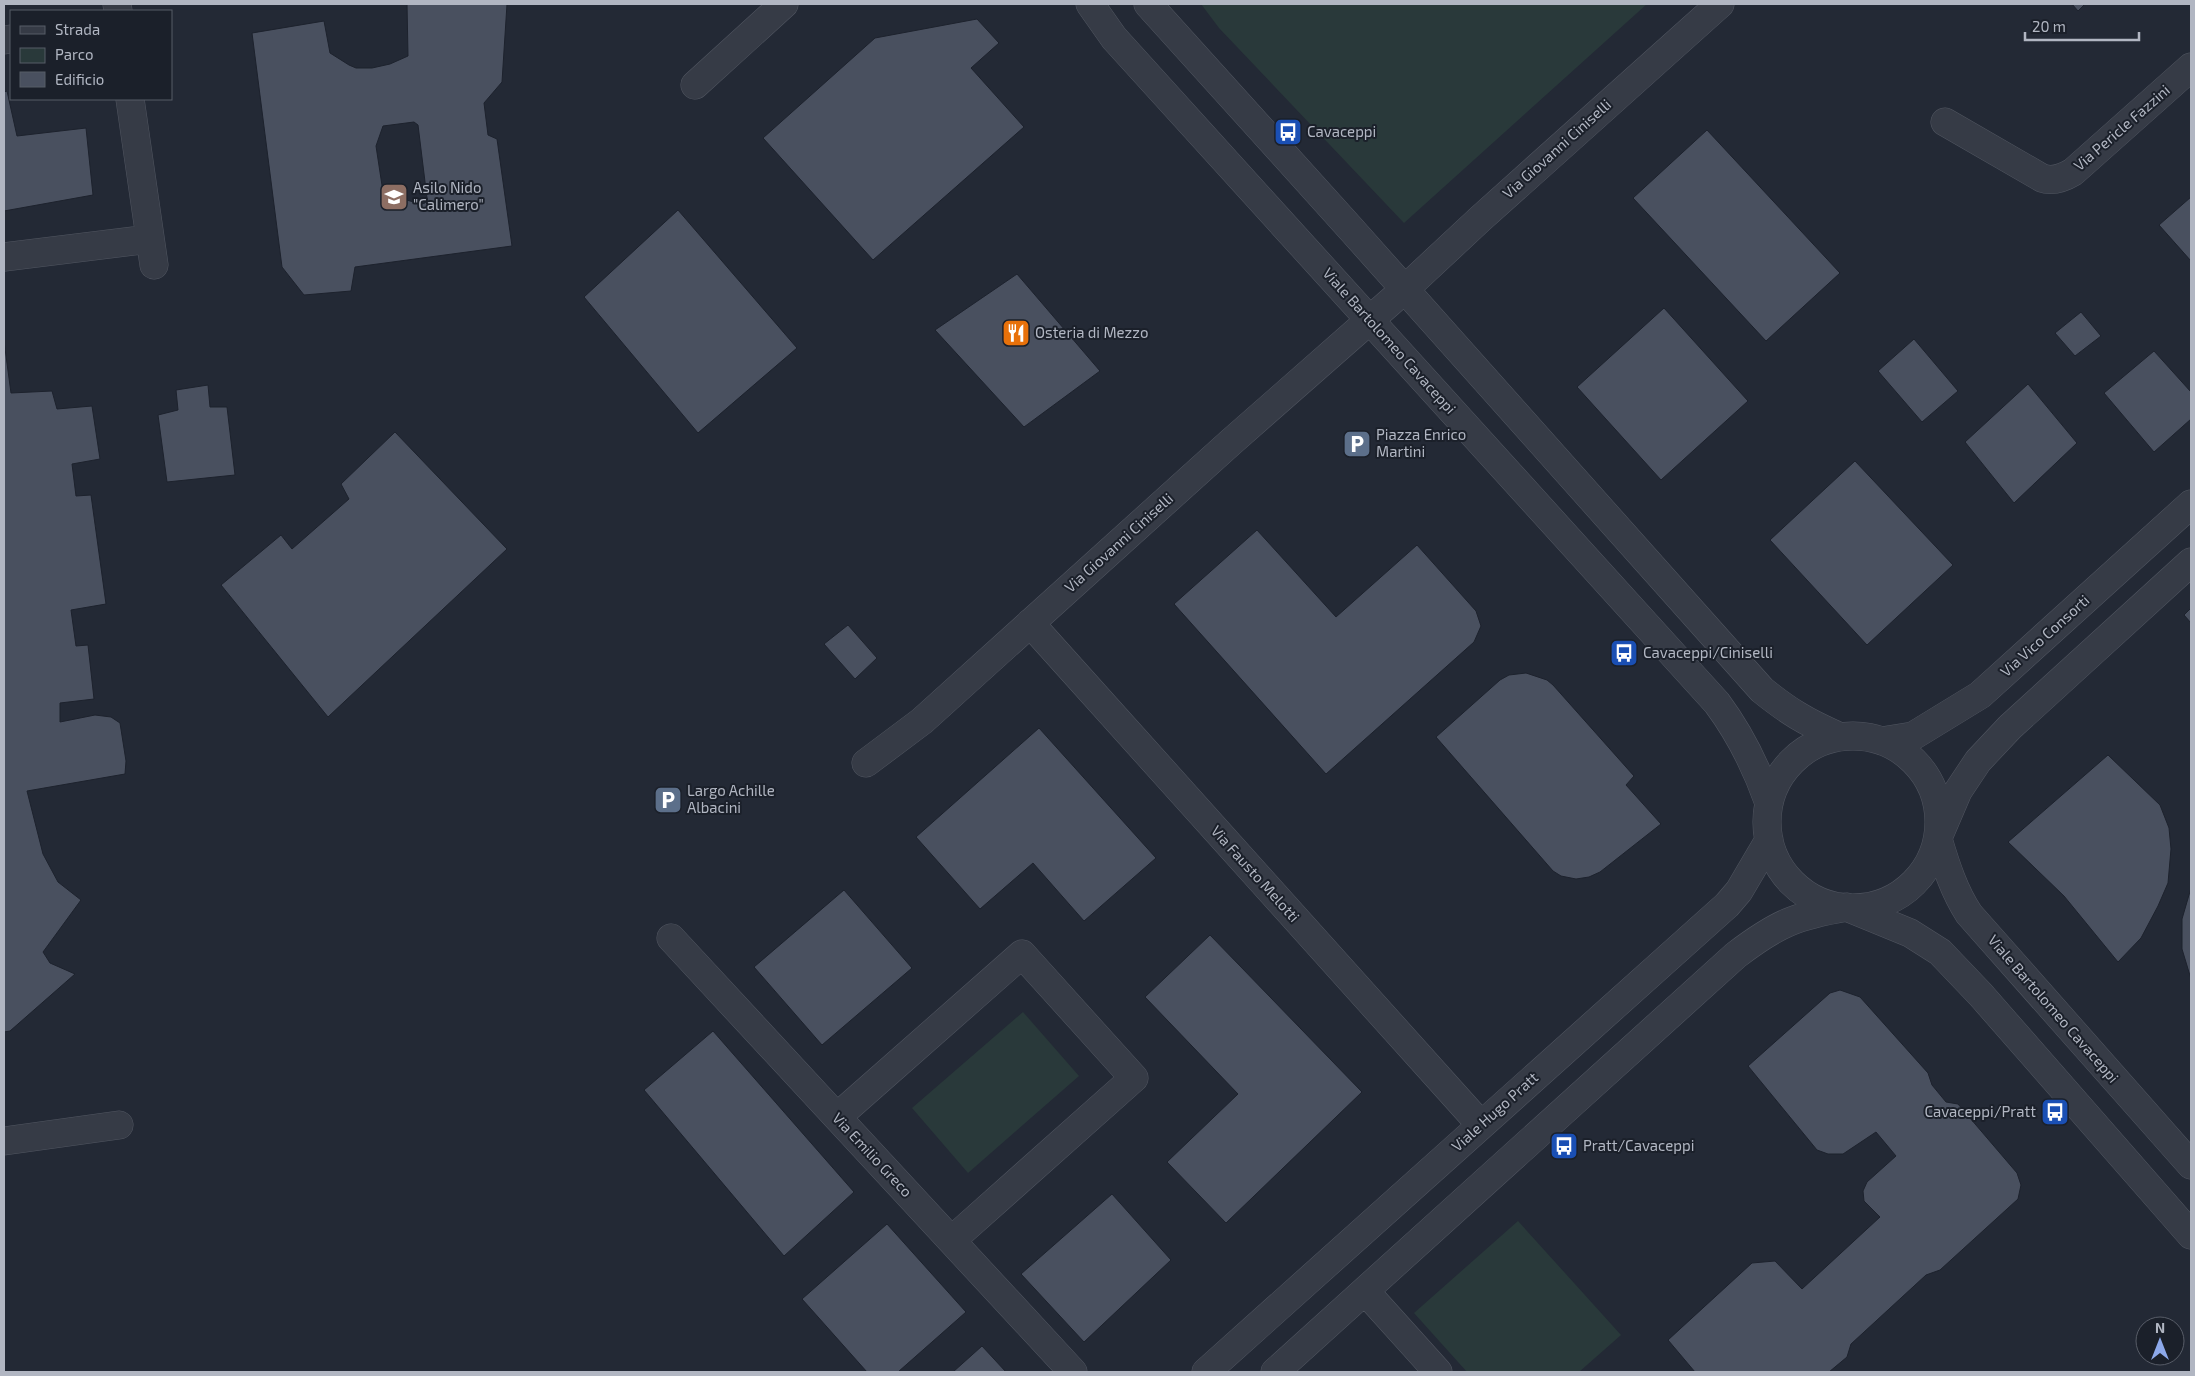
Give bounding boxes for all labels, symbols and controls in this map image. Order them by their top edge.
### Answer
legend [10,10,172,100]
scale bar [2025,10,2139,42]
text: 20 m [2032,17,2066,35]
text: Strada [55,20,100,38]
text: Parco [55,45,94,63]
text: Edificio [55,70,104,88]
street label: Via Pericle Fazzini [2070,81,2173,174]
street label: Via Giovanni Ciniselli [1498,95,1614,202]
bus stop icon: Cavaceppi [1273,117,1303,147]
place label: Cavaceppi [1307,122,1376,140]
place label: Asilo Nido "Calimero" [413,178,484,213]
school or university icon: Asilo Nido "Calimero" [379,182,409,212]
street label: Viale Bartolomeo Cavaceppi [1319,264,1460,417]
restaurant icon: Osteria di Mezzo [1001,318,1031,348]
place label: Osteria di Mezzo [1035,323,1148,341]
place label: Piazza Enrico Martini [1376,425,1466,460]
parking icon: Piazza Enrico Martini [1342,429,1372,459]
street label: Via Giovanni Ciniselli [1060,489,1176,596]
street label: Via Vico Consorti [1996,591,2092,680]
bus stop icon: Cavaceppi/Ciniselli [1609,638,1639,668]
place label: Cavaceppi/Ciniselli [1643,643,1773,661]
place label: Largo Achille Albacini [687,781,775,816]
parking icon: Largo Achille Albacini [653,785,683,815]
street label: Via Fausto Melotti [1208,821,1304,925]
street label: Viale Bartolomeo Cavaceppi [1985,931,2123,1086]
street label: Viale Hugo Pratt [1447,1068,1542,1155]
bus stop icon: Cavaceppi/Pratt [2040,1097,2070,1127]
place label: Cavaceppi/Pratt [1924,1102,2036,1120]
street label: Via Emilio Greco [829,1108,916,1200]
bus stop icon: Pratt/Cavaceppi [1549,1131,1579,1161]
place label: Pratt/Cavaceppi [1583,1136,1694,1154]
north arrow [2135,1316,2185,1366]
text: N [2155,1319,2165,1336]

